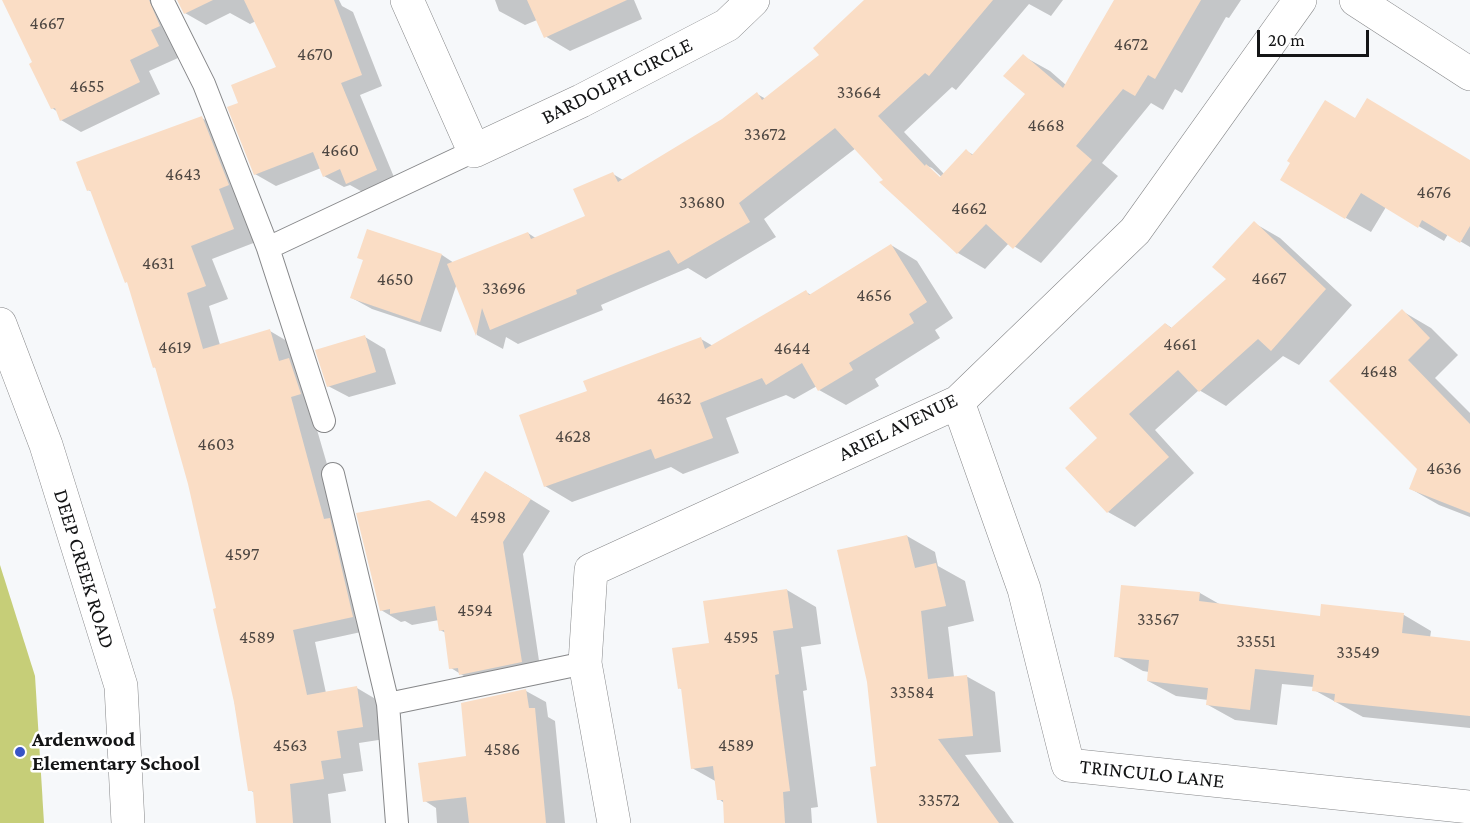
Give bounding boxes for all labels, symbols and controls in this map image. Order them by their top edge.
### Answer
house number: 4667 [29,12,65,34]
scale bar [1260,18,1372,56]
text: 20 m [1268,30,1305,50]
street label: BARDOLPH CIRCLE [537,32,697,130]
house number: 4672 [1114,33,1148,55]
house number: 4670 [297,43,333,65]
house number: 4655 [70,75,104,97]
house number: 33664 [837,81,881,103]
house number: 4668 [1027,114,1065,136]
house number: 33672 [744,123,786,145]
house number: 4660 [321,139,359,161]
house number: 4643 [165,163,201,185]
house number: 4676 [1417,181,1451,203]
house number: 33680 [679,191,725,213]
house number: 4662 [951,197,987,219]
house number: 4631 [142,252,174,274]
house number: 4667 [1251,267,1287,289]
house number: 4650 [377,268,413,290]
house number: 33696 [482,277,526,299]
house number: 4656 [856,284,892,306]
house number: 4661 [1163,333,1197,355]
house number: 4619 [158,336,192,358]
house number: 4644 [774,337,810,359]
house number: 4648 [1360,360,1398,382]
house number: 4632 [657,387,691,409]
street label: ARIEL AVENUE [834,387,962,467]
house number: 4628 [555,425,591,447]
house number: 4603 [198,433,234,455]
house number: 4636 [1426,457,1462,479]
street label: DEEP CREEK ROAD [48,486,120,652]
house number: 4598 [470,506,506,528]
house number: 4597 [225,543,259,565]
house number: 4594 [457,599,493,621]
house number: 33567 [1137,608,1179,630]
house number: 4589 [239,626,275,648]
house number: 4595 [724,626,758,648]
house number: 33551 [1236,630,1276,652]
house number: 33549 [1336,641,1380,663]
house number: 33584 [890,681,934,703]
place label: Ardenwood Elementary School [32,727,200,777]
house number: 4563 [273,734,307,756]
house number: 4589 [718,734,754,756]
house number: 4586 [484,738,520,760]
marker: Ardenwood Elementary School [13,745,27,759]
street label: TRINCULO LANE [1078,754,1226,794]
house number: 33572 [918,789,960,811]

